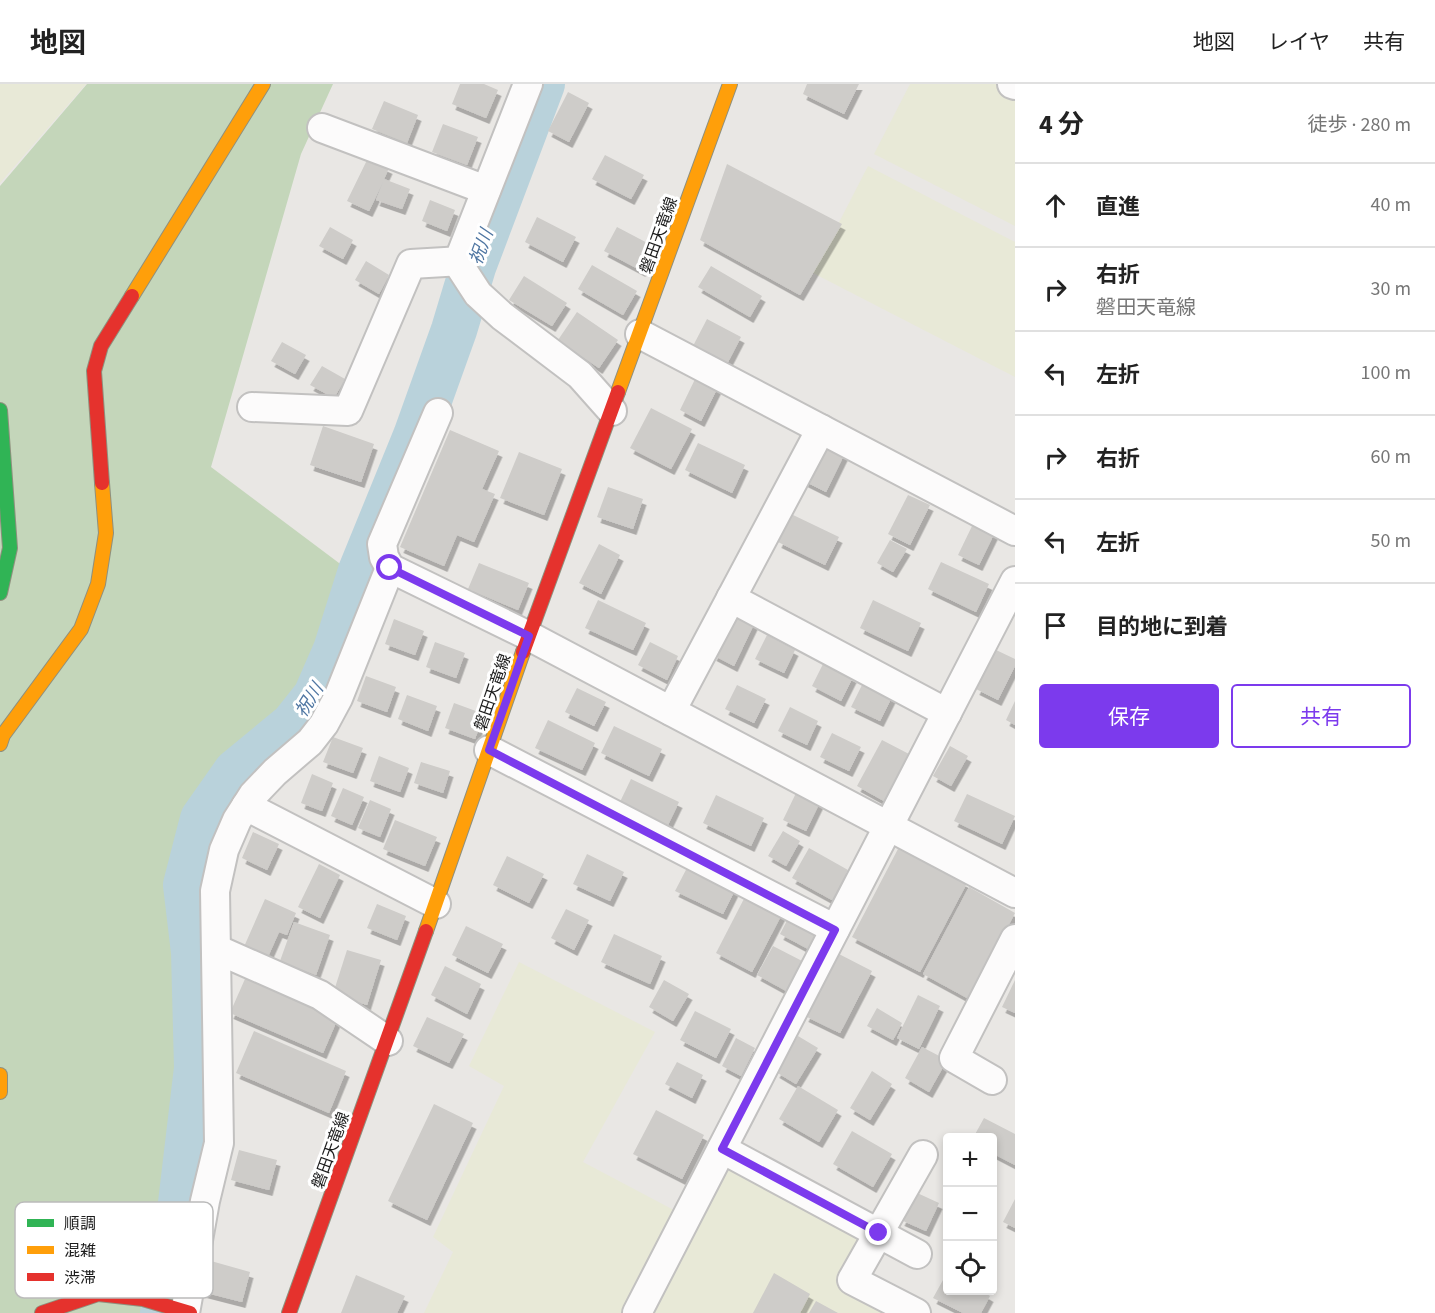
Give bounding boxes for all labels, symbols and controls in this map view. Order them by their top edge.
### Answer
text: 地図 [30,23,86,63]
text: 地図 [1193,27,1235,57]
text: レイヤ [1268,27,1330,57]
text: 共有 [1363,27,1405,57]
text: 4 分 [1039,106,1084,143]
text: 徒歩 · 280 m [1308,111,1411,139]
icon: ahead [1039,189,1072,222]
text: 直進 [1096,191,1140,223]
text: 40 m [1371,191,1411,219]
street label: 磐田天竜線 [635,194,683,277]
water label: 祝川 [464,224,500,268]
text: 右折 [1096,259,1140,291]
icon: right [1039,273,1072,306]
text: 30 m [1371,275,1411,303]
text: 磐田天竜線 [1096,294,1196,322]
icon: left [1039,357,1072,390]
text: 左折 [1096,359,1140,391]
text: 100 m [1361,359,1411,387]
icon: right [1039,441,1072,474]
text: 右折 [1096,443,1140,475]
text: 60 m [1371,443,1411,471]
icon: left [1039,525,1072,558]
text: 左折 [1096,527,1140,559]
text: 50 m [1371,527,1411,555]
route start [376,554,402,580]
icon: arrive [1039,609,1072,642]
text: 目的地に到着 [1096,611,1228,643]
street label: 磐田天竜線 [470,651,516,734]
water label: 祝川 [289,677,331,722]
button: 保存 [1039,684,1219,748]
button: 共有 [1231,684,1411,748]
street label: 磐田天竜線 [307,1109,355,1192]
map controls [943,1133,997,1295]
button: + [943,1133,997,1187]
button: − [943,1187,997,1241]
legend [15,1202,213,1298]
text: 順調 [64,1213,96,1235]
route end [865,1219,891,1245]
text: 混雑 [64,1240,96,1262]
button: locate [943,1241,997,1295]
text: 渋滞 [64,1267,96,1289]

